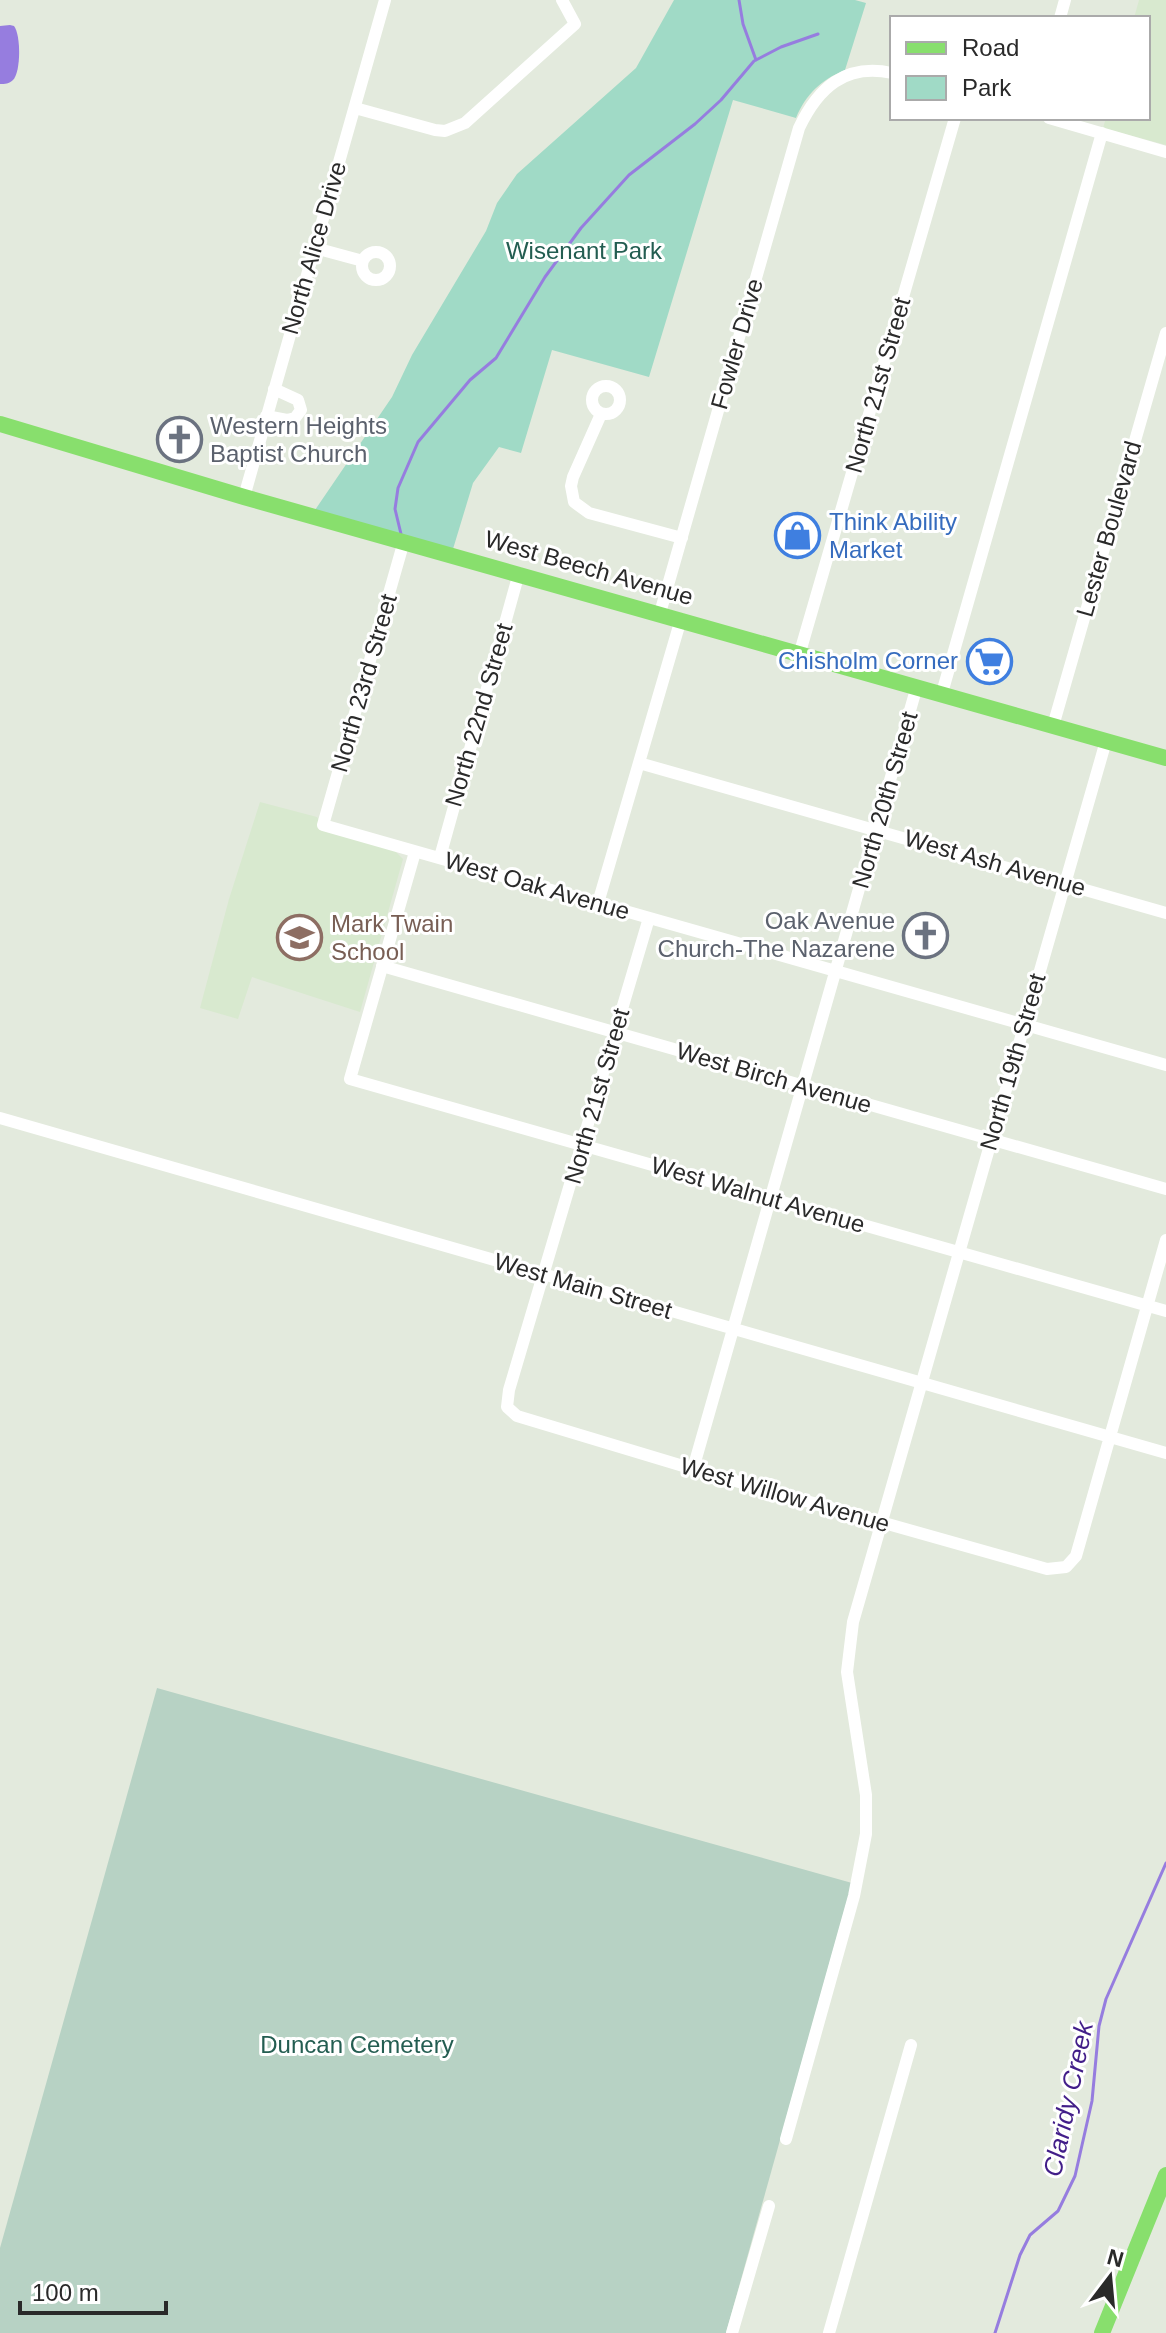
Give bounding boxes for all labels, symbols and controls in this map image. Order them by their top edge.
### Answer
legend [890,16,1150,120]
text: Road [962,34,1019,61]
text: Park [962,74,1012,101]
street label: North Alice Drive [276,158,351,337]
park label: Wisenant Park [506,237,663,264]
street label: Fowler Drive [705,275,768,412]
street label: North 21st Street [840,294,916,476]
place label: Western Heights Baptist Church [210,412,387,467]
church icon: Western Heights Baptist Church [155,416,203,464]
street label: Lester Boulevard [1071,438,1147,620]
place label: Think Ability Market [829,508,957,563]
shop icon: Think Ability Market [774,512,822,560]
street label: West Beech Avenue [482,525,696,610]
street label: North 23rd Street [325,590,402,775]
street label: North 22nd Street [439,620,518,810]
supermarket icon: Chisholm Corner [965,637,1013,685]
place label: Chisholm Corner [778,647,958,674]
street label: North 20th Street [846,708,923,891]
street label: West Ash Avenue [901,824,1089,901]
street label: West Oak Avenue [442,846,633,925]
place label: Oak Avenue Church-The Nazarene [658,907,895,962]
place label: Mark Twain School [331,910,453,965]
church icon: Oak Avenue Church-The Nazarene [902,911,950,959]
school or university icon: Mark Twain School [276,914,324,962]
street label: North 19th Street [974,970,1051,1153]
street label: North 21st Street [559,1005,635,1187]
street label: West Birch Avenue [673,1037,875,1118]
street label: West Walnut Avenue [648,1151,868,1238]
street label: West Main Street [491,1247,675,1324]
street label: West Willow Avenue [677,1452,893,1537]
water label: Claridy Creek [1037,2017,1099,2179]
park label: Duncan Cemetery [260,2031,454,2058]
north arrow [1070,2237,1150,2317]
text: N [1104,2244,1126,2272]
scale bar [20,2265,166,2315]
text: 100 m [32,2279,99,2306]

